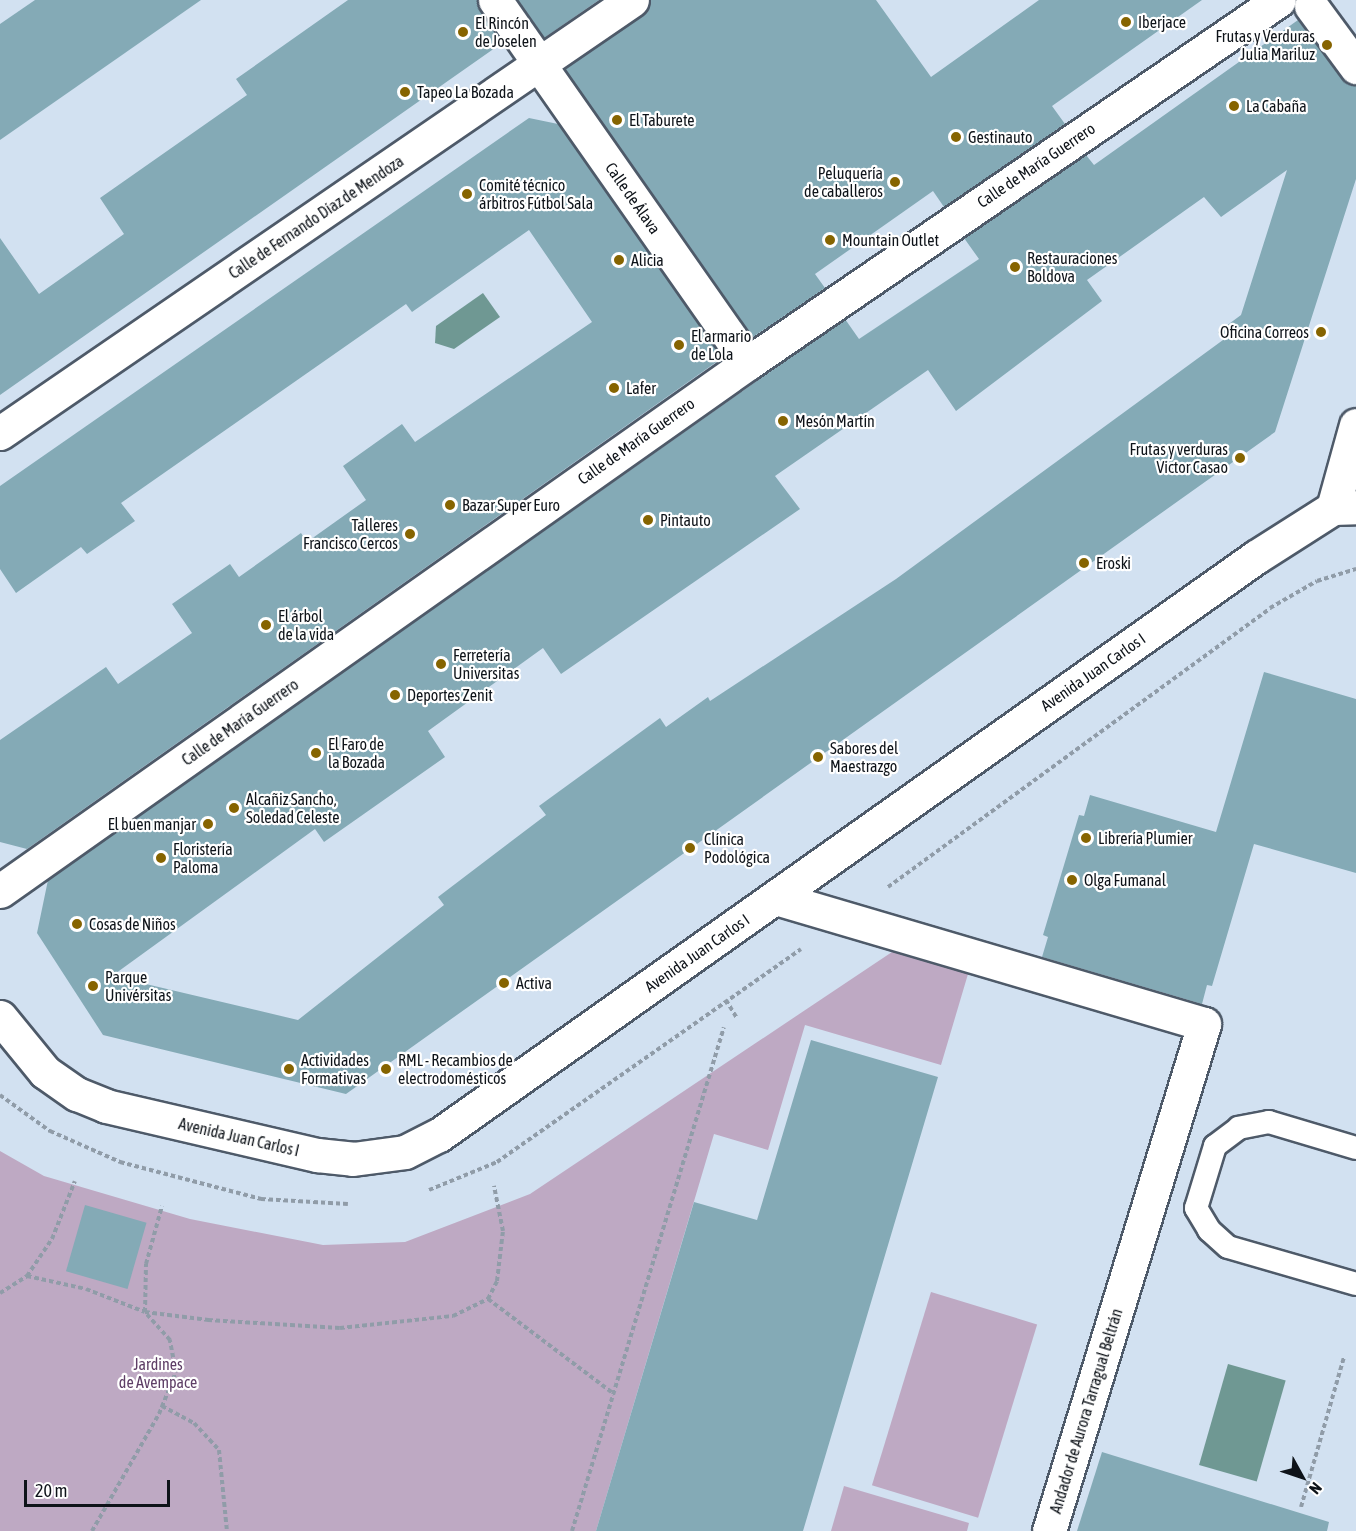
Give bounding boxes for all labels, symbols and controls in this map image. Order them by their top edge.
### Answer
place label: Iberjace [1138,12,1186,32]
place label: El Rincón de Joselen [475,13,537,51]
marker: Iberjace [1119,15,1133,29]
marker: El Rincón de Joselen [456,25,470,39]
place label: Frutas y Verduras Julia Mariluz [1216,26,1315,64]
marker: Frutas y Verduras Julia Mariluz [1320,38,1334,52]
place label: Tapeo La Bozada [417,82,514,102]
marker: Tapeo La Bozada [398,85,412,99]
place label: La Cabaña [1246,96,1307,116]
marker: La Cabaña [1227,99,1241,113]
place label: El Taburete [629,110,695,130]
marker: El Taburete [610,113,624,127]
street label: Calle de María Guerrero [973,118,1099,212]
place label: Gestinauto [968,127,1033,147]
marker: Gestinauto [949,130,963,144]
street label: Calle de Fernando Díaz de Mendoza [225,151,407,283]
street label: Calle de Álava [601,159,665,237]
place label: Peluquería de caballeros [804,163,883,201]
place label: Comité técnico árbitros Fútbol Sala [479,175,593,213]
marker: Peluquería de caballeros [888,175,902,189]
marker: Comité técnico árbitros Fútbol Sala [460,187,474,201]
place label: Mountain Outlet [842,230,939,250]
marker: Mountain Outlet [823,233,837,247]
place label: Restauraciones Boldova [1027,248,1117,286]
place label: Alicia [631,250,664,270]
marker: Alicia [612,253,626,267]
marker: Restauraciones Boldova [1008,260,1022,274]
place label: Oficina Correos [1220,322,1309,342]
marker: Oficina Correos [1314,325,1328,339]
place label: El armario de Lola [691,326,751,364]
marker: El armario de Lola [672,338,686,352]
place label: Lafer [626,378,656,398]
marker: Lafer [607,381,621,395]
street label: Calle de María Guerrero [574,394,698,488]
place label: Mesón Martín [795,411,875,431]
marker: Mesón Martín [776,414,790,428]
place label: Frutas y verduras Victor Casao [1130,439,1228,477]
marker: Frutas y verduras Victor Casao [1233,451,1247,465]
place label: Bazar Super Euro [462,495,560,515]
marker: Bazar Super Euro [443,498,457,512]
place label: Pintauto [660,510,711,530]
marker: Pintauto [641,513,655,527]
place label: Talleres Francisco Cercos [303,515,398,553]
marker: Talleres Francisco Cercos [403,527,417,541]
place label: Eroski [1096,553,1131,573]
marker: Eroski [1077,556,1091,570]
place label: El árbol de la vida [278,606,334,644]
marker: El árbol de la vida [259,618,273,632]
street label: Avenida Juan Carlos I [1037,629,1149,715]
place label: Ferretería Universitas [453,645,519,683]
marker: Ferretería Universitas [434,657,448,671]
street label: Calle de María Guerrero [178,675,302,769]
place label: Deportes Zenit [407,685,493,705]
marker: Deportes Zenit [388,688,402,702]
place label: El Faro de la Bozada [328,734,385,772]
place label: Sabores del Maestrazgo [830,738,898,776]
marker: El Faro de la Bozada [309,746,323,760]
marker: Sabores del Maestrazgo [811,750,825,764]
place label: Alcañiz Sancho, Soledad Celeste [246,789,339,827]
marker: Alcañiz Sancho, Soledad Celeste [227,801,241,815]
place label: El buen manjar [108,814,196,834]
marker: El buen manjar [201,817,215,831]
place label: Librería Plumier [1098,828,1192,848]
place label: Clínica Podológica [704,829,770,867]
marker: Librería Plumier [1079,831,1093,845]
place label: Floristería Paloma [173,839,233,877]
marker: Clínica Podológica [681,839,699,857]
marker: Floristería Paloma [154,851,168,865]
place label: Olga Fumanal [1084,870,1166,890]
marker: Olga Fumanal [1065,873,1079,887]
street label: Avenida Juan Carlos I [641,910,753,996]
place label: Cosas de Niños [89,914,176,934]
marker: Cosas de Niños [70,917,84,931]
place label: Parque Univérsitas [105,967,171,1005]
place label: Activa [516,973,552,993]
marker: Activa [497,976,511,990]
marker: Parque Univérsitas [86,979,100,993]
place label: Actividades Formativas [301,1050,369,1088]
place label: RML - Recambios de electrodomésticos [398,1050,513,1088]
marker: Actividades Formativas [282,1062,296,1076]
marker: RML - Recambios de electrodomésticos [379,1062,393,1076]
street label: Avenida Juan Carlos I [177,1114,301,1160]
street label: Andador de Aurora Tarragual Beltrán [1046,1306,1126,1516]
park label: Jardines de Avempace [119,1354,197,1392]
north arrow [1272,1447,1332,1507]
scale bar [27,1468,172,1506]
text: N [1306,1479,1326,1498]
text: 20 m [35,1480,67,1501]

